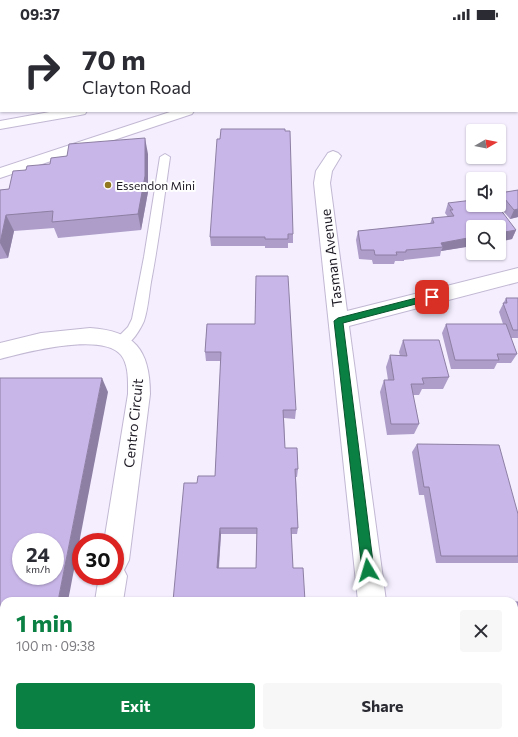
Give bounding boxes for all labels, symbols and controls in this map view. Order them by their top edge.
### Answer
text: 09:37 [20,5,60,23]
text: 70 m [82,42,146,76]
icon: right [16,44,68,96]
text: Clayton Road [82,76,191,98]
north arrow [466,124,506,164]
map controls [466,124,506,260]
button: sound [466,172,506,212]
place label: Essendon Mini [116,178,195,192]
marker: Essendon Mini [103,180,113,190]
street label: Tasman Avenue [317,208,345,308]
button: search [466,220,506,260]
pin [415,280,449,314]
icon: arrive [421,286,443,308]
street label: Centro Circuit [120,377,146,469]
speed limit sign: 30 [72,533,124,585]
text: 24 [26,542,50,566]
position arrow [347,549,389,591]
text: km/h [26,563,50,575]
text: 1 min [16,608,73,637]
button: close [460,610,502,652]
text: 100 m · 09:38 [16,638,95,654]
button: Exit [16,683,255,729]
button: Share [263,683,502,729]

